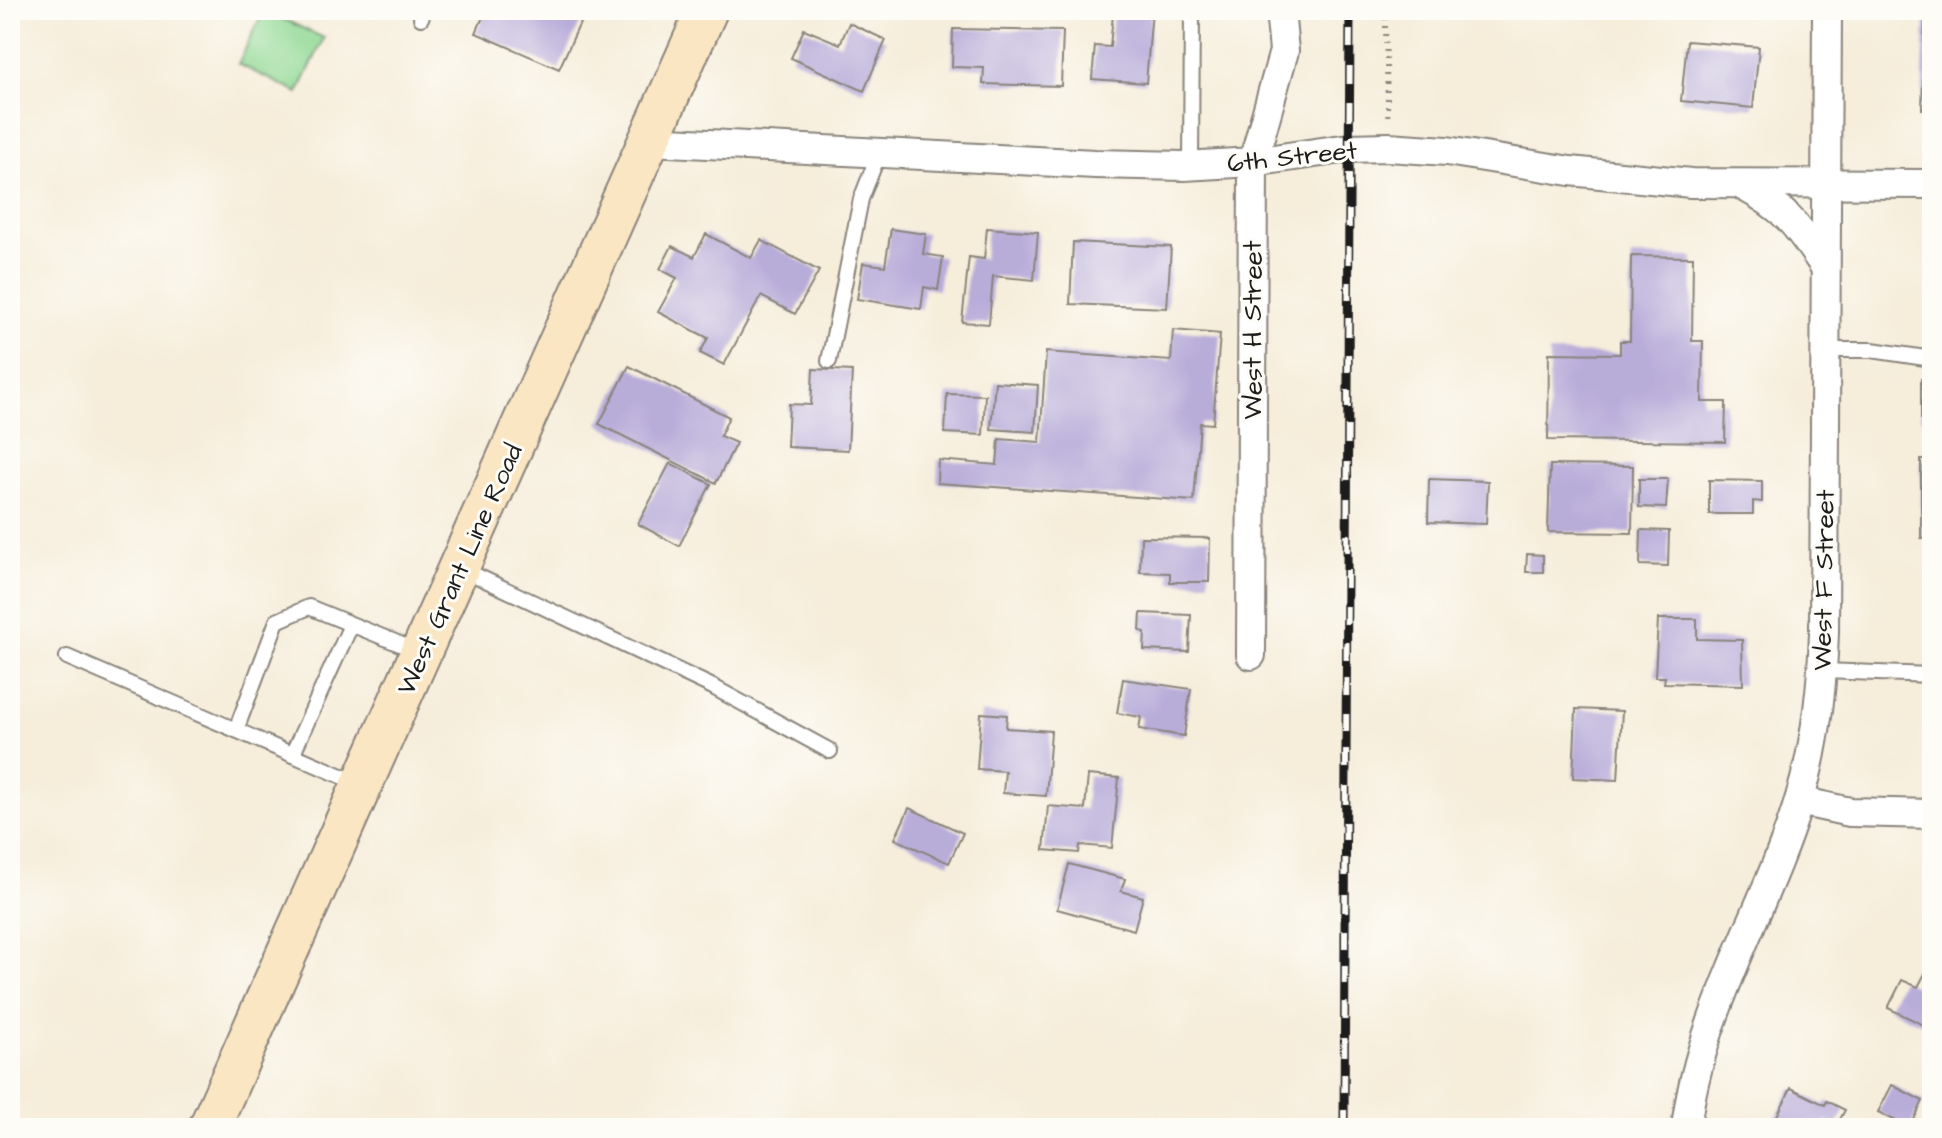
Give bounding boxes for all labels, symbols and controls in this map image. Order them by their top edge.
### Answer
street label: 6th Street [1225,132,1359,182]
street label: West H Street [1235,240,1271,419]
street label: West Grant Line Road [388,438,531,701]
street label: West F Street [1804,489,1844,671]

